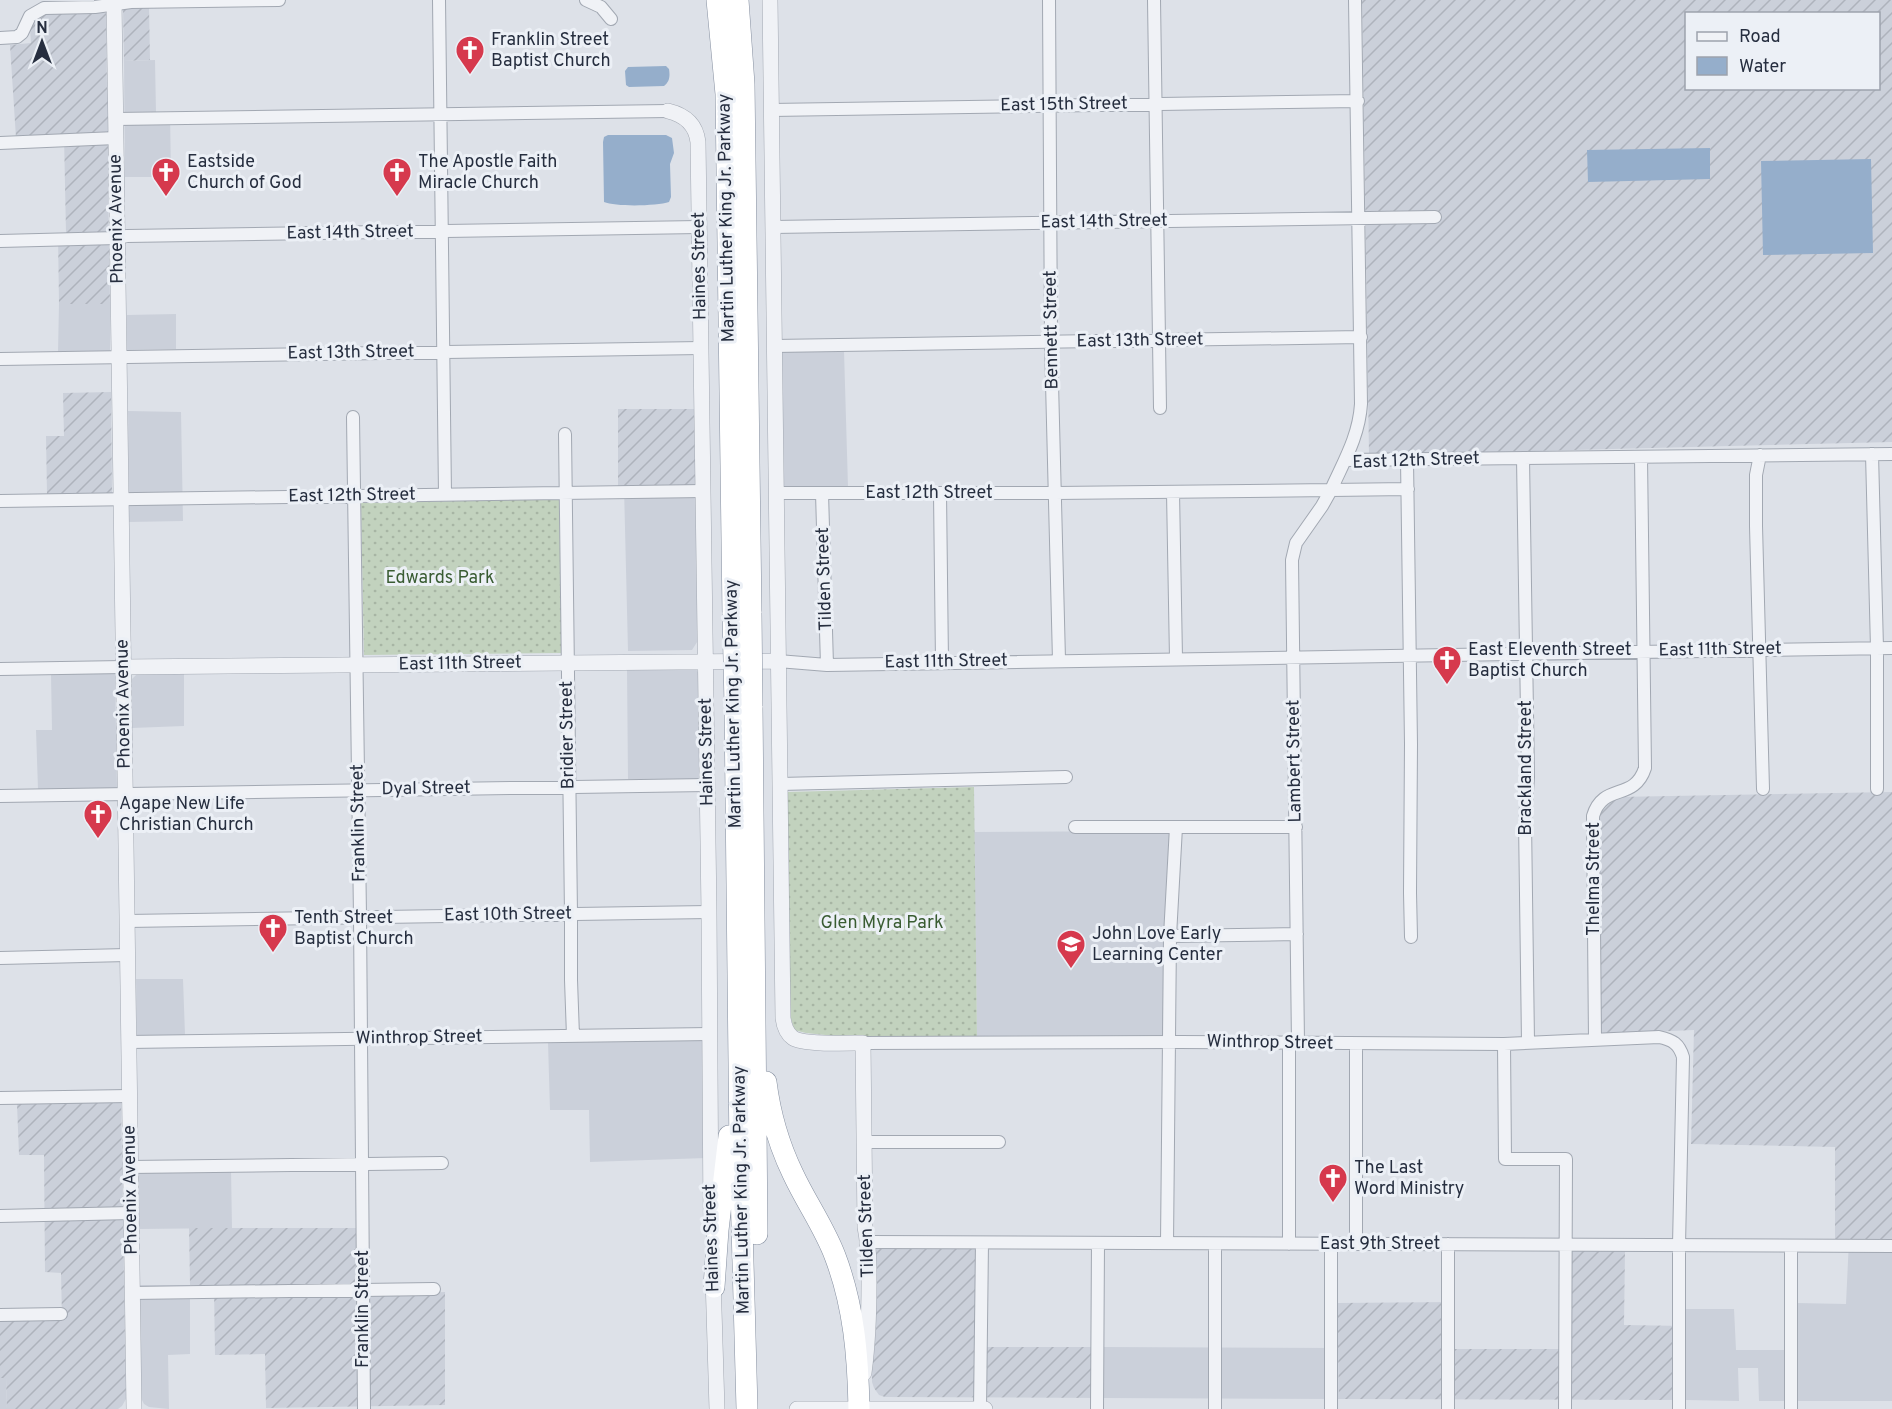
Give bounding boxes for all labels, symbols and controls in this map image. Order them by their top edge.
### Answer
north arrow [12,12,72,72]
legend [1685,12,1880,90]
text: N [36,19,48,39]
text: Road [1739,26,1781,49]
place label: Franklin Street Baptist Church [491,29,611,73]
church icon: Franklin Street Baptist Church [454,34,486,76]
text: Water [1739,56,1786,79]
street label: East 15th Street [1000,92,1128,118]
street label: Martin Luther King Jr. Parkway [713,93,741,343]
place label: Eastside Church of God [187,151,302,195]
place label: The Apostle Faith Miracle Church [418,151,557,195]
street label: Phoenix Avenue [104,154,130,284]
church icon: Eastside Church of God [150,156,182,198]
church icon: The Apostle Faith Miracle Church [381,156,413,198]
street label: East 14th Street [1040,209,1168,235]
street label: Haines Street [688,212,712,320]
street label: East 14th Street [286,220,414,246]
street label: Bennett Street [1039,270,1065,390]
street label: East 13th Street [1076,328,1204,354]
street label: East 13th Street [287,340,415,366]
street label: East 12th Street [1352,447,1480,475]
street label: East 12th Street [865,482,993,505]
street label: East 12th Street [288,483,416,509]
street label: Tilden Street [812,527,838,631]
park label: Edwards Park [385,567,495,590]
street label: Martin Luther King Jr. Parkway [720,579,748,829]
street label: East 11th Street [1658,637,1782,663]
street label: Phoenix Avenue [111,639,137,769]
place label: East Eleventh Street Baptist Church [1468,639,1632,683]
church icon: East Eleventh Street Baptist Church [1431,644,1463,686]
street label: East 11th Street [884,649,1008,675]
street label: East 11th Street [398,651,522,677]
street label: Bridier Street [556,680,580,790]
street label: Haines Street [695,698,719,806]
street label: Lambert Street [1282,699,1308,823]
street label: Brackland Street [1515,700,1538,836]
street label: Franklin Street [346,764,372,882]
street label: Dyal Street [381,777,471,801]
place label: Agape New Life Christian Church [119,793,254,837]
church icon: Agape New Life Christian Church [82,798,114,840]
street label: Thelma Street [1583,822,1606,936]
street label: East 10th Street [444,902,572,928]
place label: Tenth Street Baptist Church [294,907,414,951]
church icon: Tenth Street Baptist Church [257,912,289,954]
park label: Glen Myra Park [821,912,944,935]
place label: John Love Early Learning Center [1092,923,1223,967]
school or university icon: John Love Early Learning Center [1055,928,1087,970]
street label: Winthrop Street [355,1025,483,1051]
street label: Winthrop Street [1206,1030,1334,1056]
street label: Martin Luther King Jr. Parkway [728,1065,756,1315]
street label: Phoenix Avenue [118,1125,144,1255]
place label: The Last Word Ministry [1354,1157,1464,1201]
church icon: The Last Word Ministry [1317,1162,1349,1204]
street label: Tilden Street [854,1174,880,1278]
street label: Haines Street [699,1184,725,1292]
street label: East 9th Street [1320,1233,1440,1256]
street label: Franklin Street [352,1250,375,1368]

